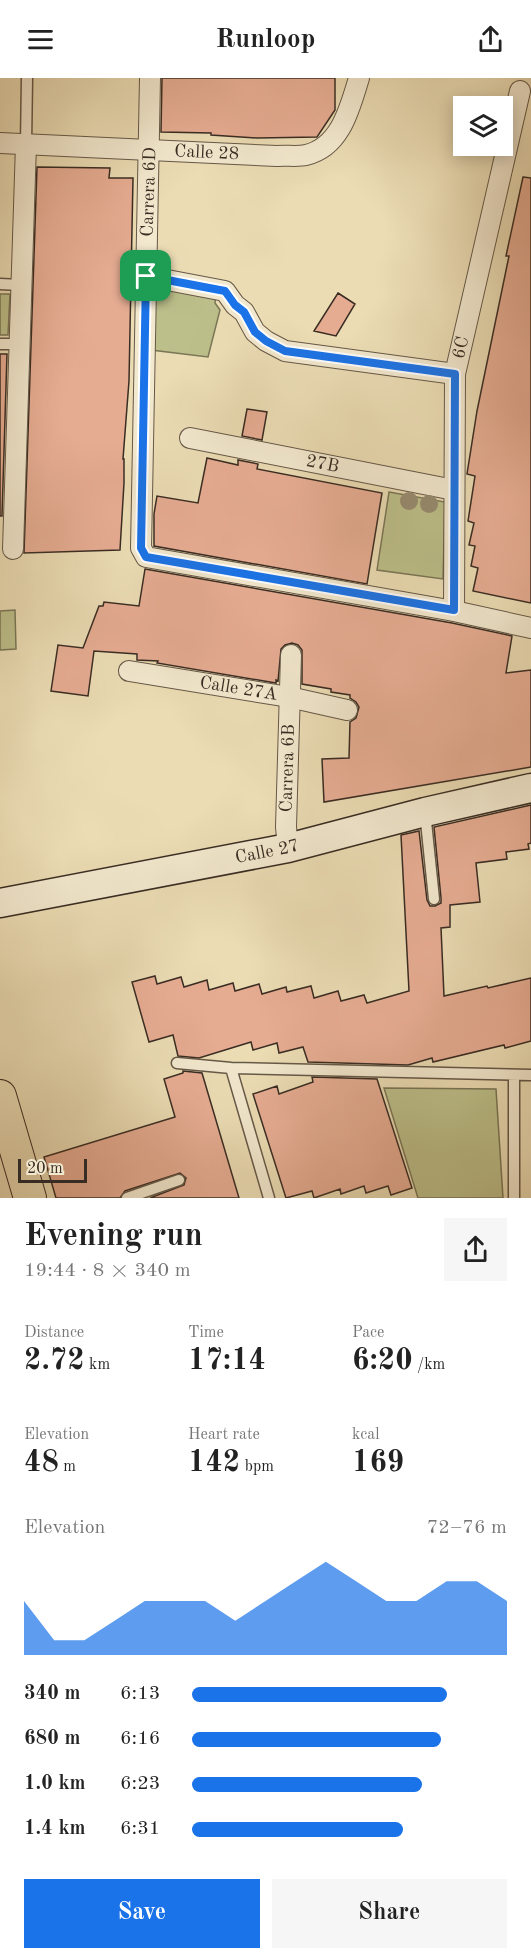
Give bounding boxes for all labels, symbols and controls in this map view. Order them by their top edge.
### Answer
icon: menu [24,23,57,56]
icon: share [474,23,507,56]
text: Runloop [216,26,315,53]
map controls [453,96,513,156]
button: layers [453,96,513,156]
street label: Calle 28 [174,142,240,163]
street label: Carrera 6D [138,147,160,237]
pin [120,250,171,301]
icon: arrive [129,259,162,292]
street label: 6C [450,335,472,361]
street label: 27B [304,452,341,476]
street label: Calle 27A [198,674,279,704]
street label: Carrera 6B [277,724,298,812]
street label: Calle 27 [234,836,301,867]
scale bar [18,1156,87,1184]
text: 20 m [27,1161,63,1177]
button: share [444,1218,507,1281]
text: Evening run [24,1220,203,1253]
text: 19:44 · 8 × 340 m [24,1261,191,1281]
text: Distance [24,1325,84,1341]
text: Time [188,1325,224,1341]
text: Pace [352,1325,384,1341]
text: 2.72 [24,1346,85,1376]
text: 17:14 [188,1346,266,1376]
text: 6:20 [352,1346,413,1376]
text: km [85,1357,110,1373]
text: /km [413,1357,445,1373]
text: Elevation [24,1427,89,1443]
text: Heart rate [188,1427,260,1443]
text: kcal [352,1427,380,1443]
text: 48 [24,1448,59,1478]
text: 142 [188,1448,240,1478]
text: 169 [352,1448,404,1478]
text: m [59,1459,76,1475]
text: bpm [240,1459,274,1475]
text: Elevation [24,1518,105,1538]
text: 72–76 m [427,1518,507,1538]
text: 340 m [24,1684,80,1704]
text: 6:13 [120,1684,160,1704]
text: 680 m [24,1729,80,1749]
text: 6:16 [120,1729,160,1749]
text: 1.0 km [24,1774,86,1794]
text: 6:23 [120,1774,160,1794]
text: 1.4 km [24,1819,86,1839]
text: 6:31 [120,1819,160,1839]
button: Save [24,1879,260,1948]
button: Share [272,1879,507,1948]

